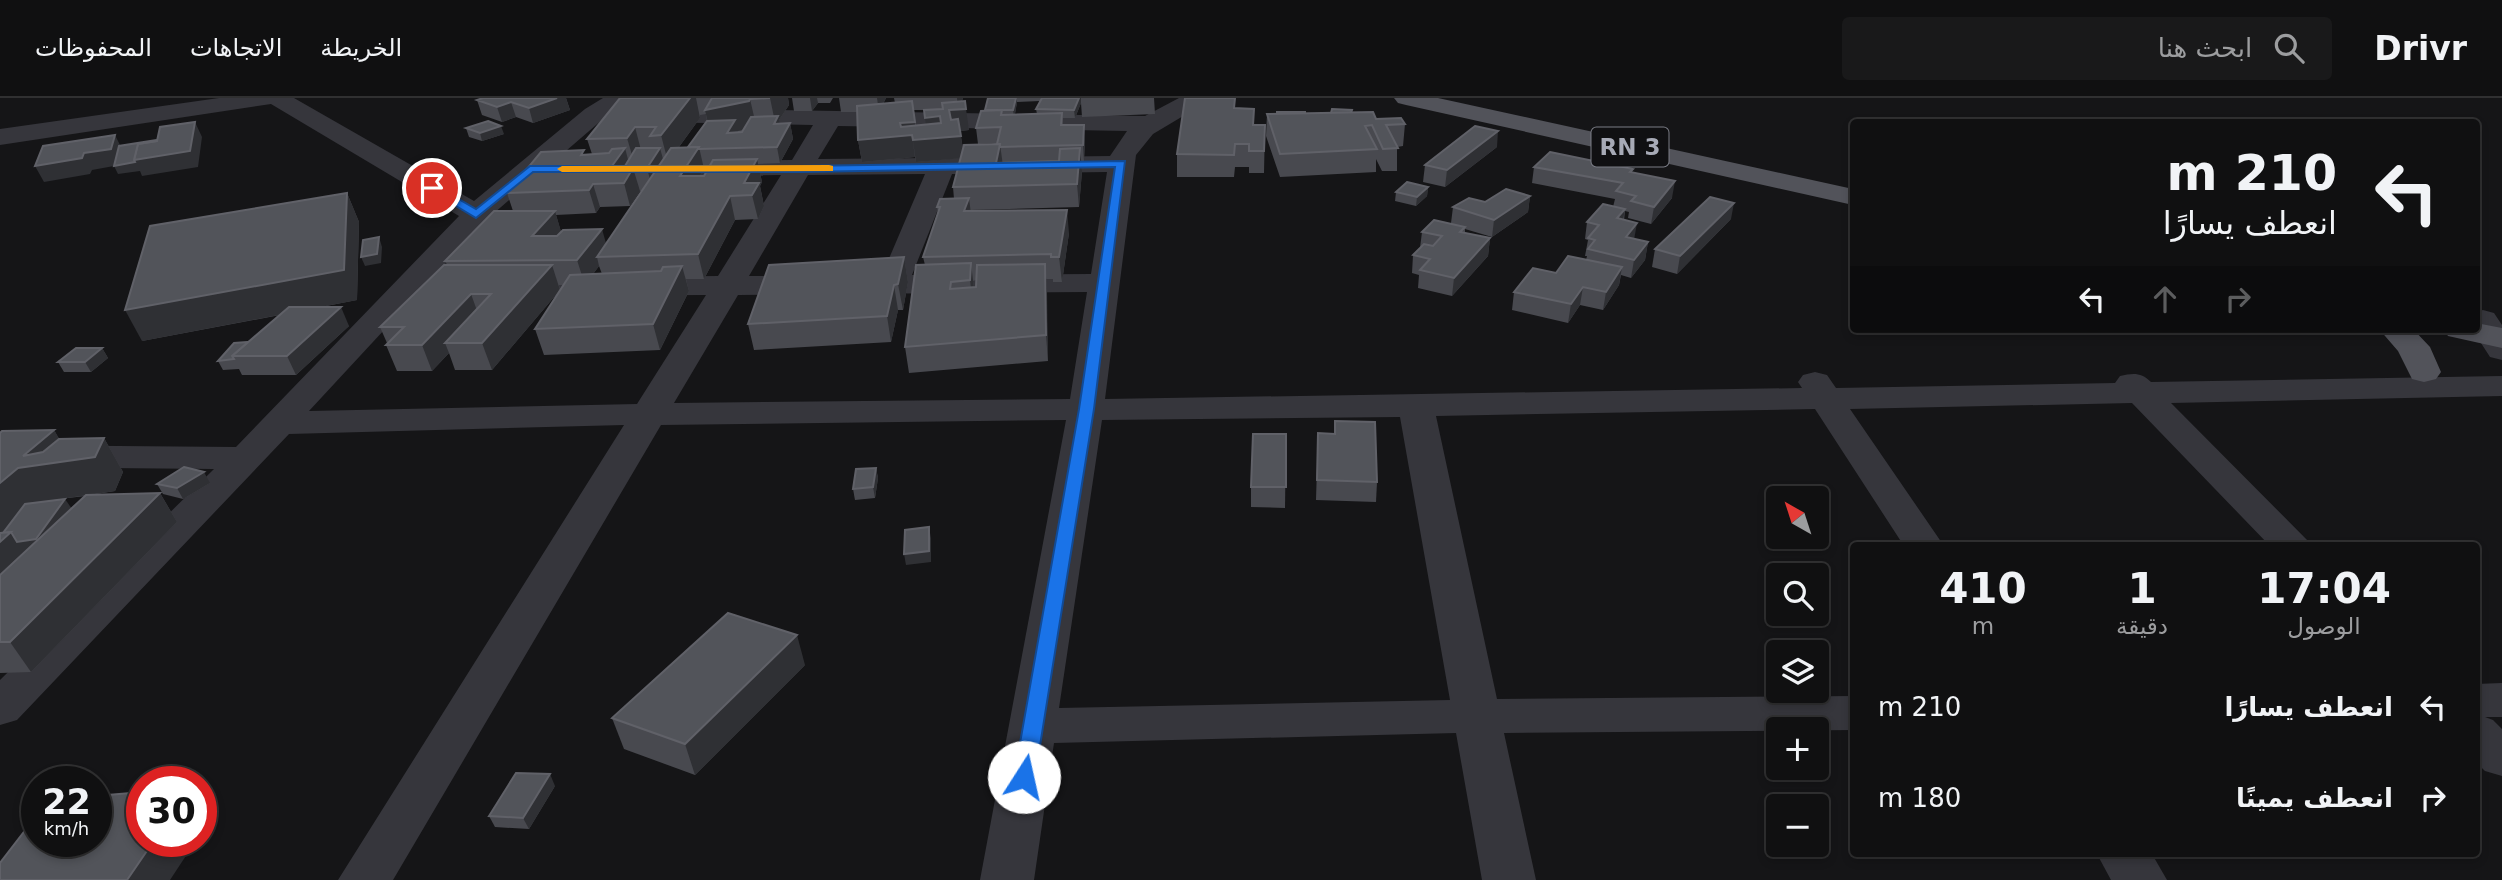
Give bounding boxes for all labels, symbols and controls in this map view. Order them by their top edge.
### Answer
search box [1842,17,2332,80]
icon: search [2270,29,2308,67]
text: Drivr [2374,29,2467,68]
text: ابحث هنا [2158,33,2252,63]
text: المحفوظات [35,34,152,62]
text: الاتجاهات [190,34,282,62]
text: الخريطة [320,34,402,62]
road number: RN 3 [1592,128,1668,166]
text: 210 m [2167,145,2337,202]
icon: left [2361,147,2452,238]
pin [402,158,462,218]
icon: arrive [413,169,451,207]
text: انعطف يسارًا [2163,204,2337,242]
icon: left [2073,280,2111,318]
icon: ahead [2146,280,2184,318]
icon: right [2219,280,2257,318]
north arrow [1766,486,1829,550]
map controls [1766,486,1829,857]
button: search [1766,563,1829,626]
text: 410 [1939,564,2027,613]
text: 1 [2127,564,2157,613]
text: 17:04 [2257,564,2391,613]
text: m [1972,613,1994,639]
text: دقيقة [2116,613,2168,639]
text: الوصول [2287,613,2361,639]
button: layers [1766,640,1829,703]
icon: left [2414,688,2452,726]
text: 210 m [1878,692,1961,722]
text: انعطف يسارًا [2224,692,2393,722]
button: + [1766,717,1829,780]
position arrow [987,740,1061,814]
speed limit sign: 30 [126,766,217,857]
icon: right [2414,779,2452,817]
text: 22 [42,782,91,822]
text: 180 m [1878,783,1961,813]
text: انعطف يمينًا [2236,783,2393,813]
button: − [1766,794,1829,857]
text: km/h [44,818,89,839]

